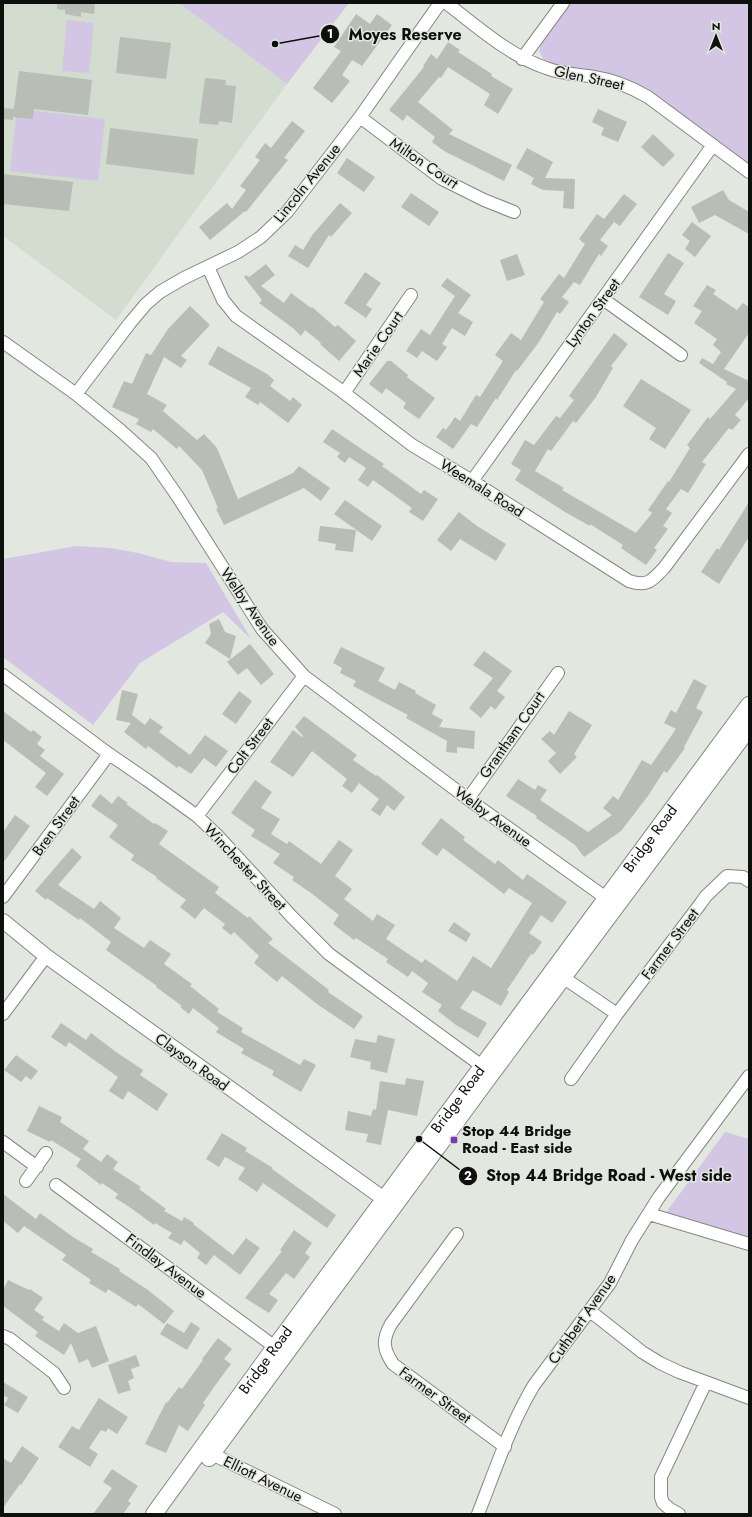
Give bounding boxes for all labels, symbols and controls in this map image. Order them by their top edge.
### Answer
north arrow [696,16,736,56]
text: N [712,18,720,34]
callout: Moyes Reserve [320,20,470,48]
text: Moyes Reserve [348,23,462,46]
text: 1 [327,25,333,43]
street label: Glen Street [552,60,626,96]
street label: Milton Court [385,132,463,194]
street label: Lincoln Avenue [268,138,346,227]
street label: Lynton Street [560,274,626,352]
street label: Marie Court [347,306,409,381]
street label: Weemala Road [436,453,528,523]
street label: Welby Avenue [215,563,285,651]
street label: Grantham Court [474,687,550,783]
street label: Colt Street [221,713,279,779]
street label: Welby Avenue [450,781,536,853]
street label: Bren Street [27,791,85,860]
street label: Bridge Road [618,800,683,877]
street label: Winchester Street [199,818,292,916]
street label: Farmer Street [636,903,704,984]
street label: Clayson Road [151,1028,233,1096]
street label: Bridge Road [425,1061,490,1138]
place label: Stop 44 Bridge Road - East side [462,1120,573,1159]
marker: Stop 44 Bridge Road - East side [449,1135,459,1145]
callout: Stop 44 Bridge Road - West side [458,1162,740,1190]
text: Stop 44 Bridge Road - West side [486,1164,732,1187]
text: 2 [464,1167,472,1185]
street label: Findlay Avenue [121,1228,211,1304]
street label: Cuthbert Avenue [543,1269,622,1369]
street label: Bridge Road [233,1322,298,1399]
street label: Farmer Street [394,1361,476,1429]
street label: Elliott Avenue [220,1450,307,1508]

